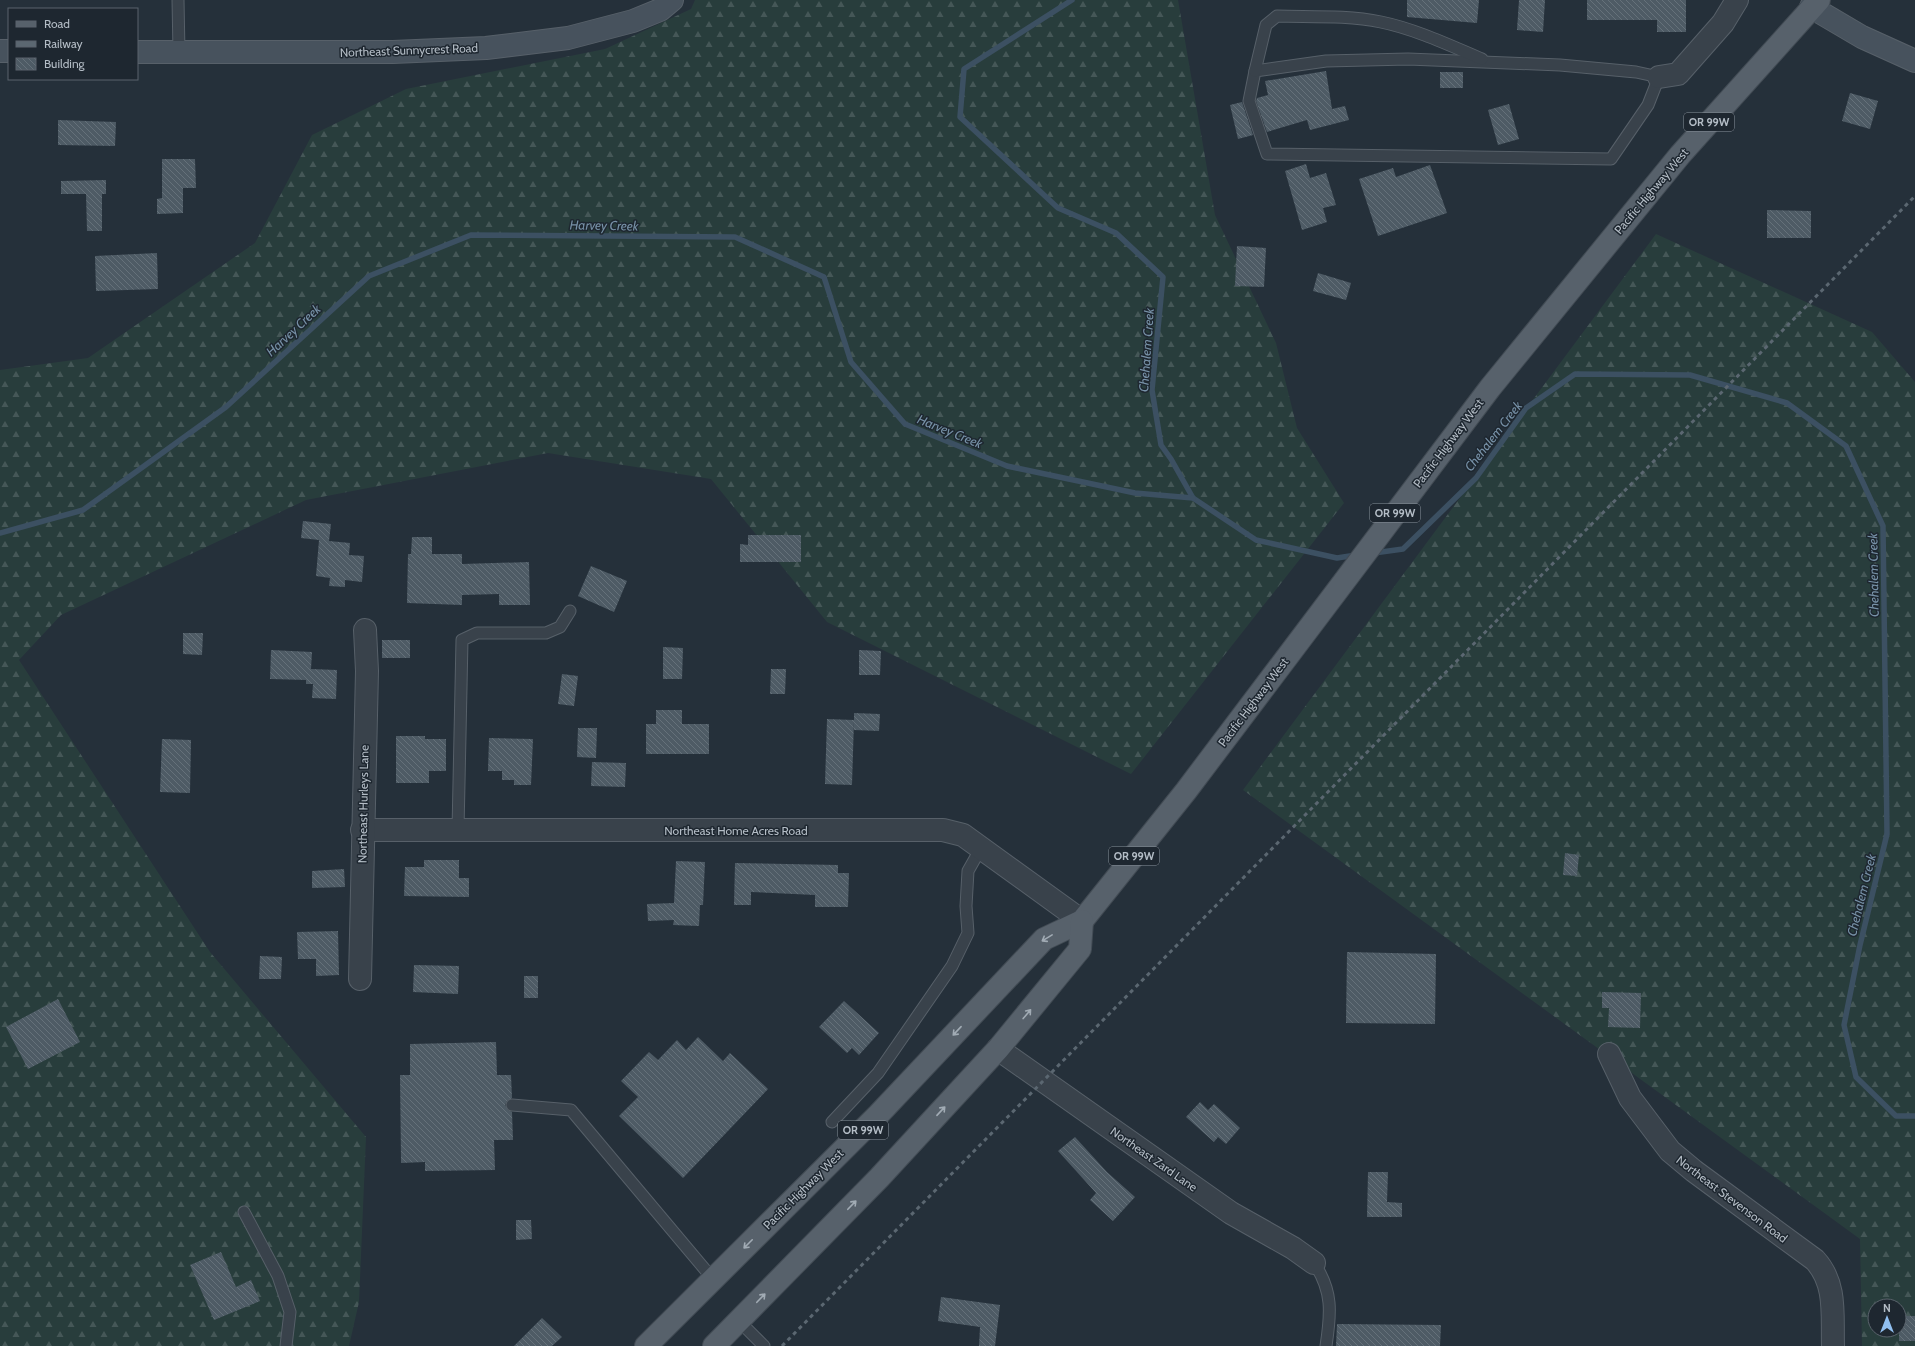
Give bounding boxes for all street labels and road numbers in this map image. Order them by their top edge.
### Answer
street label: Northeast Sunnycrest Road [340,40,478,60]
road number: OR 99W [1684,113,1734,131]
street label: Pacific Highway West [1611,145,1691,237]
street label: Pacific Highway West [1410,396,1486,490]
road number: OR 99W [1370,504,1420,522]
street label: Pacific Highway West [1215,655,1291,749]
street label: Northeast Hurleys Lane [354,745,372,863]
street label: Northeast Home Acres Road [664,823,808,838]
road number: OR 99W [1109,847,1159,865]
road number: OR 99W [838,1121,888,1139]
street label: Northeast Zard Lane [1108,1123,1200,1195]
street label: Pacific Highway West [760,1146,846,1232]
street label: Northeast Stevenson Road [1673,1152,1791,1246]

